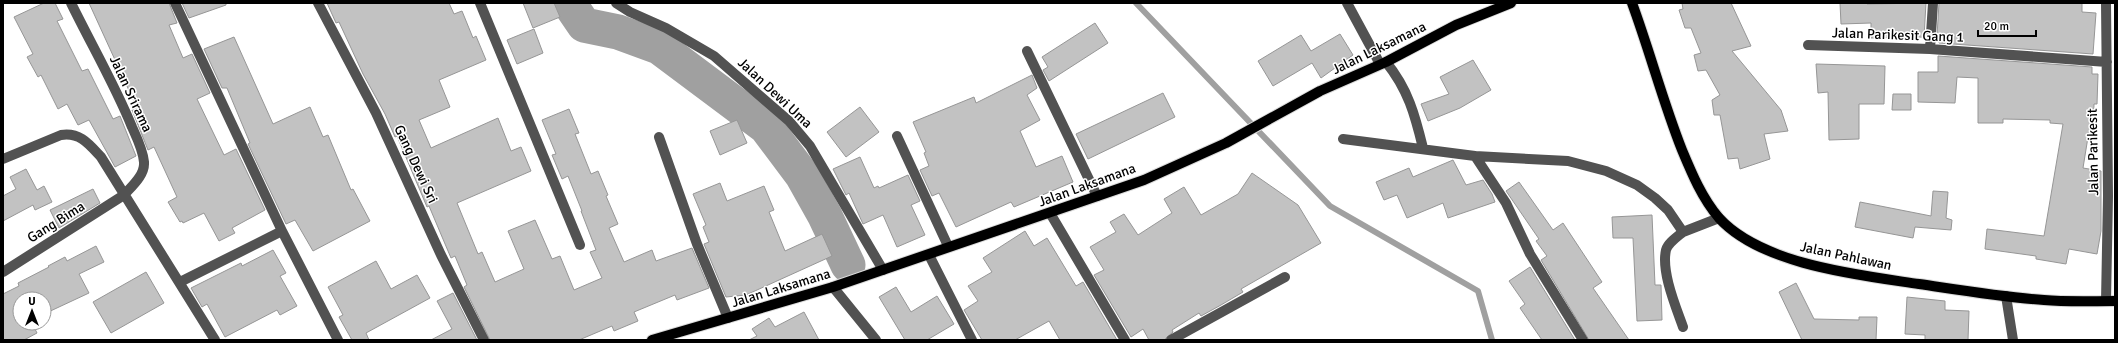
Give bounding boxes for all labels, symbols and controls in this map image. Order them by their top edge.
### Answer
scale bar [1978,12,2036,38]
street label: Jalan Laksamana [1329,18,1429,78]
text: 20 m [1984,19,2009,34]
street label: Jalan Parikesit Gang 1 [1832,24,1964,46]
street label: Jalan Srirama [106,53,156,135]
street label: Jalan Dewi Uma [734,54,816,132]
street label: Jalan Parikesit [2084,108,2102,196]
street label: Gang Dewi Sri [390,122,442,206]
street label: Jalan Laksamana [1036,159,1138,211]
street label: Gang Bima [24,198,88,246]
street label: Jalan Pahlawan [1799,238,1893,274]
street label: Jalan Laksamana [730,265,832,311]
north arrow [12,291,52,331]
text: U [28,295,36,308]

